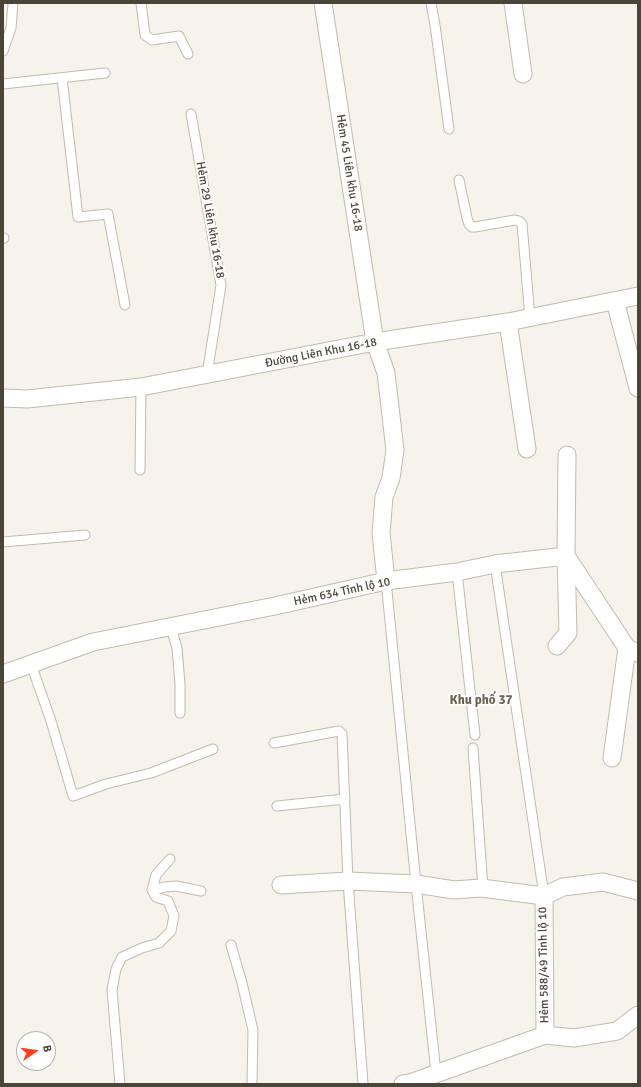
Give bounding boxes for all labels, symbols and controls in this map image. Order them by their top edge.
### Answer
street label: Hẻm 45 Liên khu 16-18 [333,113,365,233]
street label: Hẻm 29 Liên khu 16-18 [193,161,227,279]
street label: Đường Liên Khu 16-18 [264,335,378,371]
street label: Hẻm 634 Tỉnh lộ 10 [292,575,392,609]
district label: Khu phố 37 [450,693,512,709]
street label: Hẻm 588/49 Tỉnh lộ 10 [536,907,552,1023]
north arrow [16,1031,56,1071]
text: B [40,1044,54,1053]

